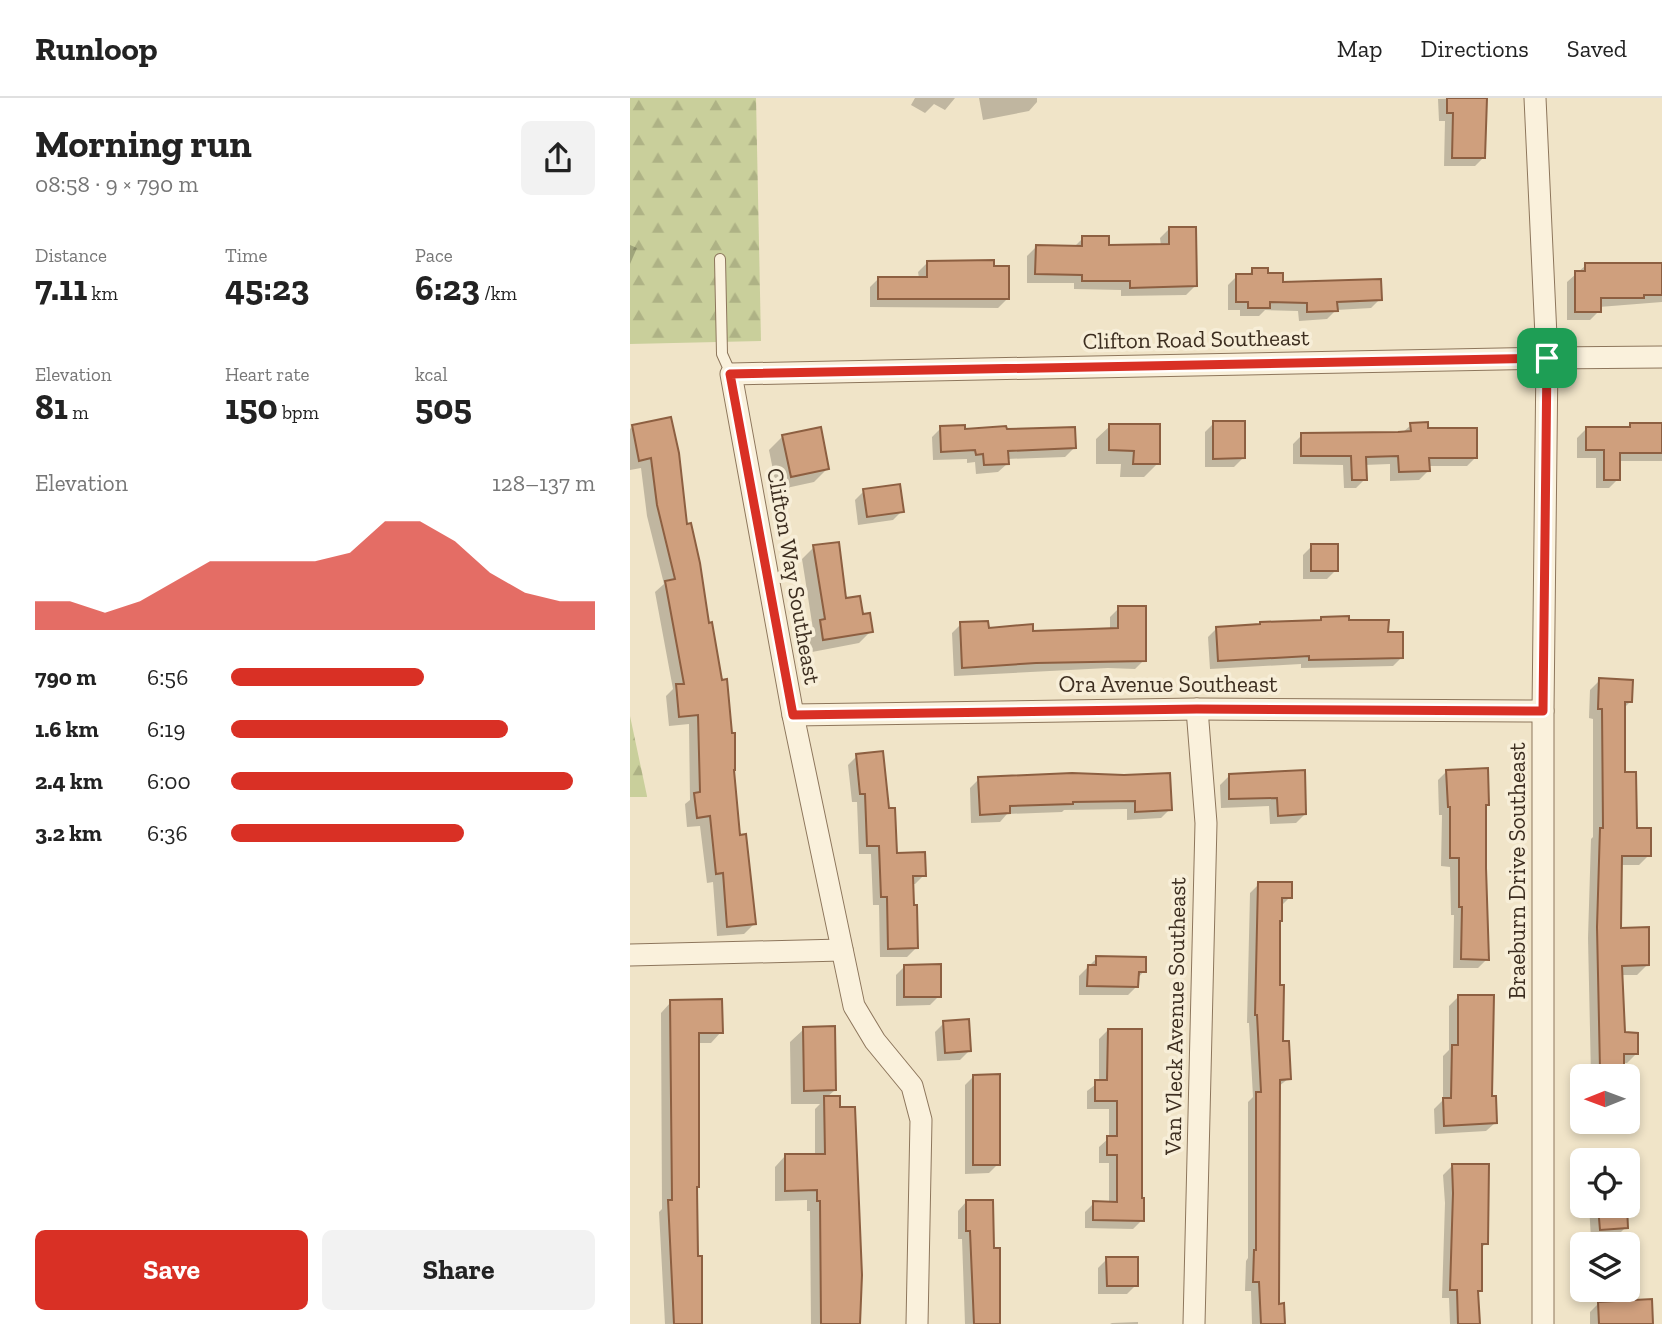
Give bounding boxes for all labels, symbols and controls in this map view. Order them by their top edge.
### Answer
text: Runloop [35,29,158,68]
text: Map [1337,34,1383,63]
text: Directions [1421,34,1529,63]
text: Saved [1567,34,1627,63]
text: Morning run [35,121,252,167]
button: share [521,121,595,195]
text: 08:58 · 9 × 790 m [35,170,198,198]
text: Distance [35,244,107,267]
text: Time [225,244,267,267]
text: Pace [415,244,453,267]
text: 7.11 [35,267,87,309]
text: 45:23 [225,267,309,309]
text: 6:23 [415,267,480,309]
text: km [87,282,118,305]
text: /km [480,282,517,305]
street label: Clifton Road Southeast [1082,323,1310,355]
pin [1517,328,1577,388]
icon: arrive [1528,339,1566,377]
text: Elevation [35,363,112,386]
text: Heart rate [225,363,310,386]
text: kcal [415,363,448,386]
text: 81 [35,386,68,428]
text: 150 [225,386,278,428]
text: 505 [415,386,472,428]
text: m [68,401,89,424]
text: bpm [278,401,319,424]
street label: Clifton Way Southeast [761,466,827,687]
text: Elevation [35,469,128,497]
text: 128–137 m [492,469,595,497]
text: 790 m [35,663,96,691]
text: 6:56 [147,663,188,691]
street label: Ora Avenue Southeast [1058,670,1278,698]
text: 1.6 km [35,715,99,743]
text: 6:19 [147,715,185,743]
street label: Braeburn Drive Southeast [1503,742,1531,999]
text: 2.4 km [35,767,103,795]
text: 6:00 [147,767,191,795]
text: 3.2 km [35,819,102,847]
text: 6:36 [147,819,188,847]
street label: Van Vleck Avenue Southeast [1159,876,1191,1156]
north arrow [1570,1064,1640,1134]
map controls [1570,1064,1640,1302]
button: locate [1570,1148,1640,1218]
button: Save [35,1230,308,1310]
button: Share [322,1230,595,1310]
button: layers [1570,1232,1640,1302]

